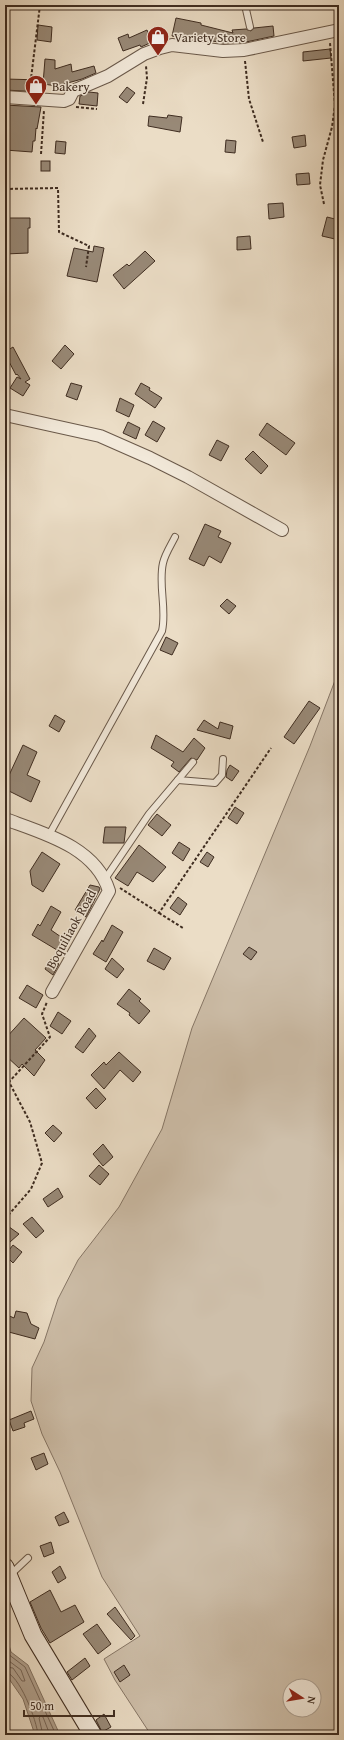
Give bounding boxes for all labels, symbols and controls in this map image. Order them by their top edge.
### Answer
shop icon: Variety Store [145,24,171,57]
place label: Variety Store [174,28,246,47]
shop icon: Bakery [23,73,49,106]
place label: Bakery [52,77,90,96]
street label: Boquiliaok Road [41,886,101,972]
north arrow [282,1678,322,1718]
scale bar [24,1692,114,1718]
text: N [303,1695,320,1706]
text: 50 m [30,1697,54,1714]

